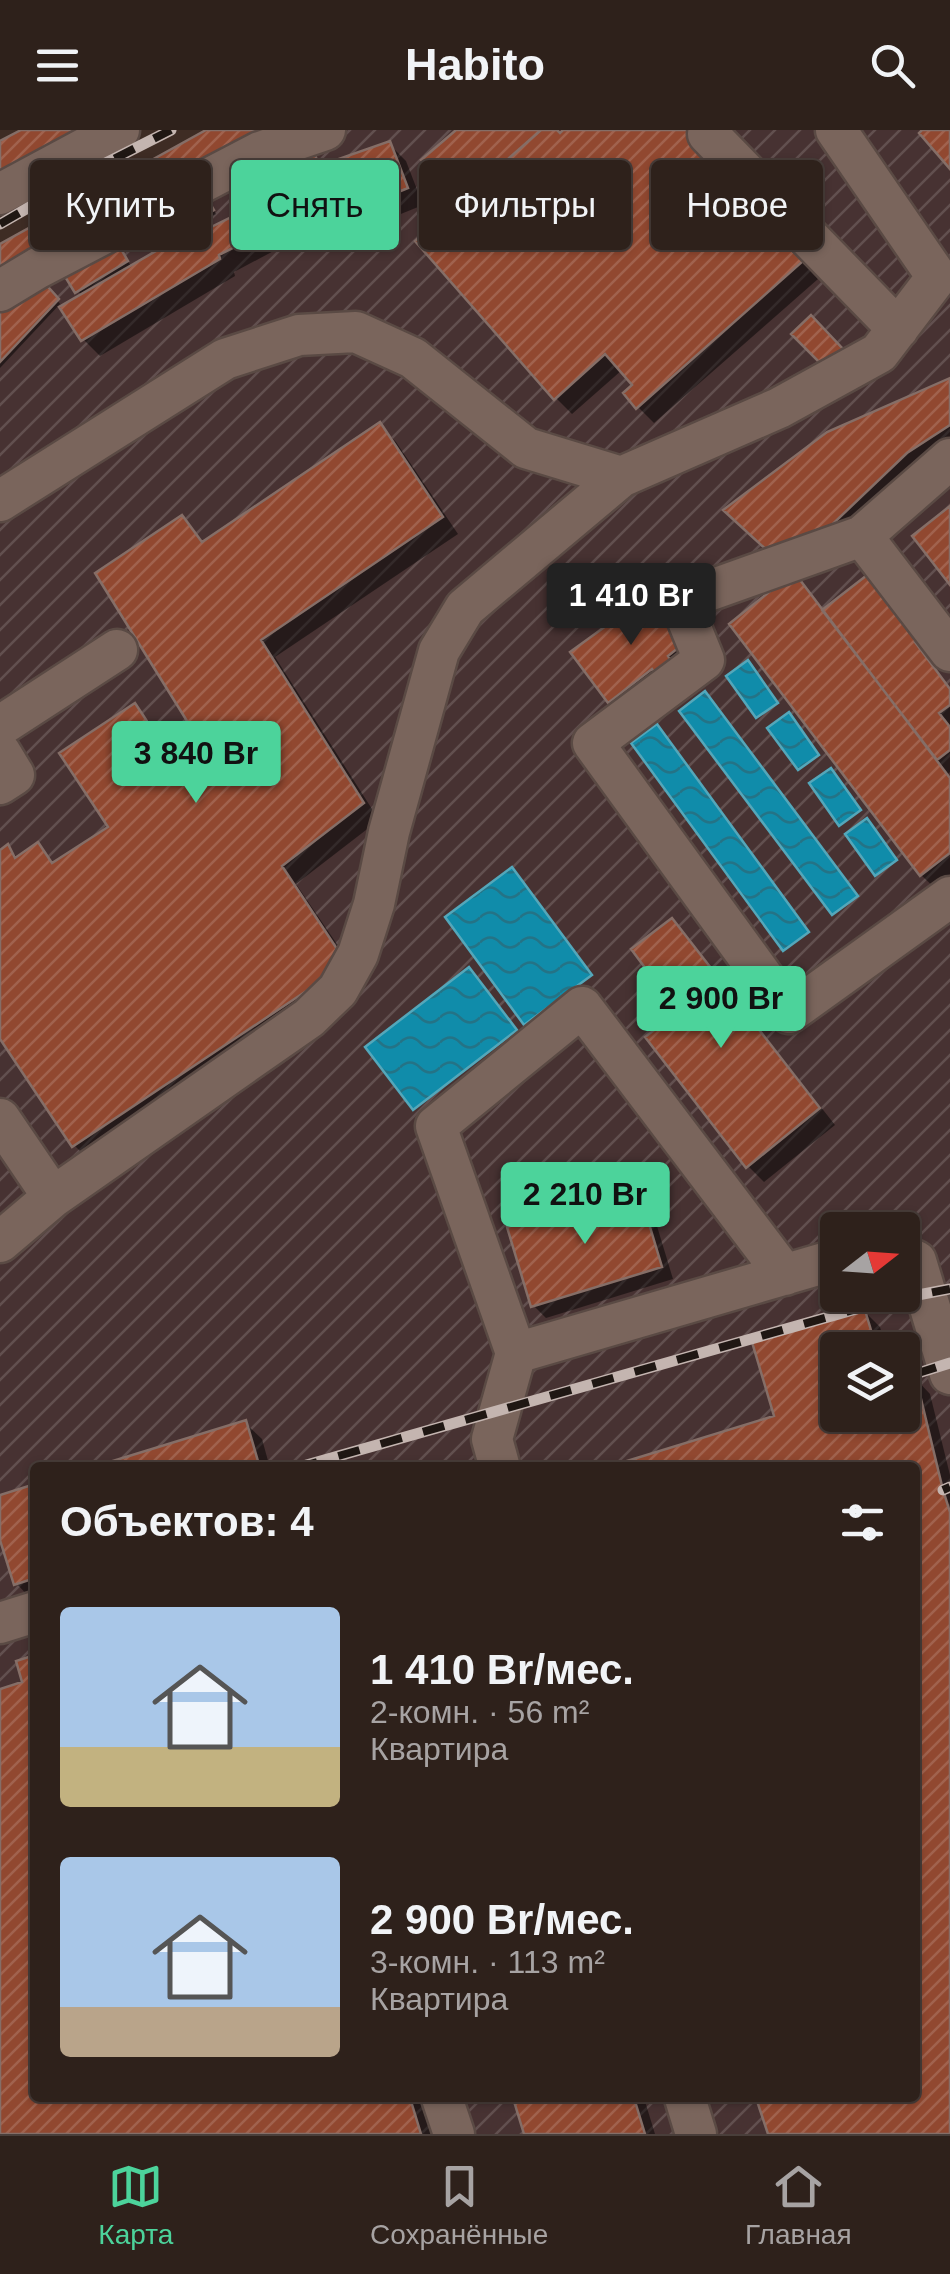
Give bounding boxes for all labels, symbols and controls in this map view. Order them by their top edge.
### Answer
icon: menu [30,38,85,93]
icon: search [865,38,920,93]
text: Habito [405,39,545,90]
chip: Купить [30,160,211,250]
chip: Снять [231,160,399,250]
chip: Фильтры [419,160,631,250]
chip: Новое [651,160,823,250]
pin: 1 410 Br [528,563,734,648]
text: 1 410 Br [569,577,693,613]
pin: 3 840 Br [93,721,299,806]
text: 3 840 Br [134,735,258,771]
pin: 2 900 Br [618,966,824,1051]
text: 2 900 Br [659,980,783,1016]
pin: 2 210 Br [482,1162,688,1247]
text: 2 210 Br [523,1176,647,1212]
north arrow [820,1212,920,1312]
map controls [820,1212,920,1432]
button: layers [820,1332,920,1432]
icon: filters [835,1495,890,1550]
text: Объектов: 4 [60,1498,314,1545]
text: 1 410 Br/мес. [370,1646,634,1693]
icon: home [140,1647,260,1767]
text: 2-комн. · 56 m² [370,1694,589,1730]
text: Квартира [370,1731,508,1767]
text: 2 900 Br/мес. [370,1896,634,1943]
icon: home [140,1897,260,2017]
text: 3-комн. · 113 m² [370,1944,605,1980]
text: Квартира [370,1981,508,2017]
tab: Карта [98,2159,173,2251]
tab: Сохранённые [370,2159,548,2251]
tab: Главная [745,2159,852,2251]

